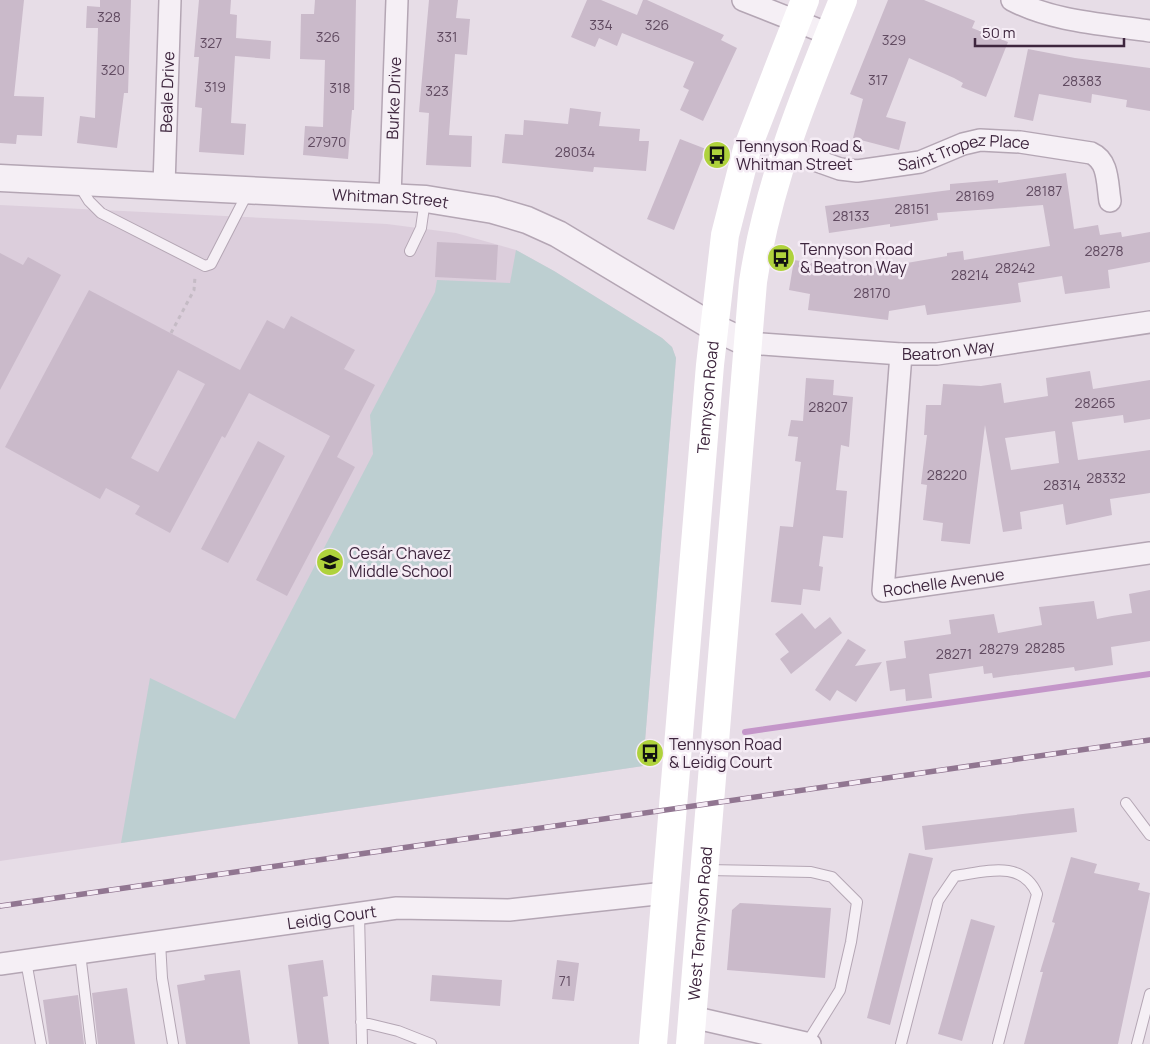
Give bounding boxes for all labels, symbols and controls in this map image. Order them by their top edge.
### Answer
house number: 328 [97,7,121,26]
house number: 334 [589,15,613,34]
house number: 326 [645,15,669,34]
scale bar [975,15,1124,47]
text: 50 m [982,22,1016,43]
house number: 326 [316,27,340,46]
house number: 331 [437,27,457,46]
house number: 329 [882,30,906,49]
house number: 327 [200,33,222,52]
street label: Beale Drive [155,51,179,133]
street label: Burke Drive [381,56,406,140]
house number: 320 [101,60,125,79]
house number: 317 [868,70,888,89]
house number: 28383 [1062,71,1102,90]
house number: 319 [204,77,226,96]
house number: 318 [329,78,351,97]
house number: 323 [425,81,449,100]
street label: Saint Tropez Place [896,129,1031,176]
house number: 27970 [307,132,347,151]
place label: Tennyson Road & Whitman Street [736,135,863,175]
bus stop icon: Tennyson Road & Whitman Street [702,140,732,170]
house number: 28034 [555,142,595,161]
house number: 28187 [1026,181,1062,200]
street label: Whitman Street [332,183,450,214]
house number: 28169 [956,186,994,205]
house number: 28151 [894,199,930,218]
house number: 28133 [832,206,870,225]
place label: Tennyson Road & Beatron Way [800,238,913,278]
house number: 28278 [1084,241,1124,260]
bus stop icon: Tennyson Road & Beatron Way [766,243,796,273]
house number: 28242 [995,258,1035,277]
house number: 28214 [951,265,989,284]
house number: 28170 [853,283,891,302]
street label: Beatron Way [902,334,997,365]
street label: Tennyson Road [692,340,724,455]
house number: 28265 [1075,393,1115,412]
house number: 28207 [808,397,848,416]
house number: 28220 [927,465,967,484]
house number: 28332 [1086,468,1126,487]
house number: 28314 [1043,475,1081,494]
place label: Cesár Chavez Middle School [349,542,452,582]
school or university icon: Cesár Chavez Middle School [315,547,345,577]
street label: Rochelle Avenue [882,563,1006,602]
house number: 28285 [1025,638,1065,657]
house number: 28279 [979,639,1019,658]
house number: 28271 [936,644,972,663]
place label: Tennyson Road & Leidig Court [669,733,782,773]
bus stop icon: Tennyson Road & Leidig Court [635,738,665,768]
street label: West Tennyson Road [683,846,717,1001]
street label: Leidig Court [286,900,378,934]
house number: 71 [559,971,571,990]

